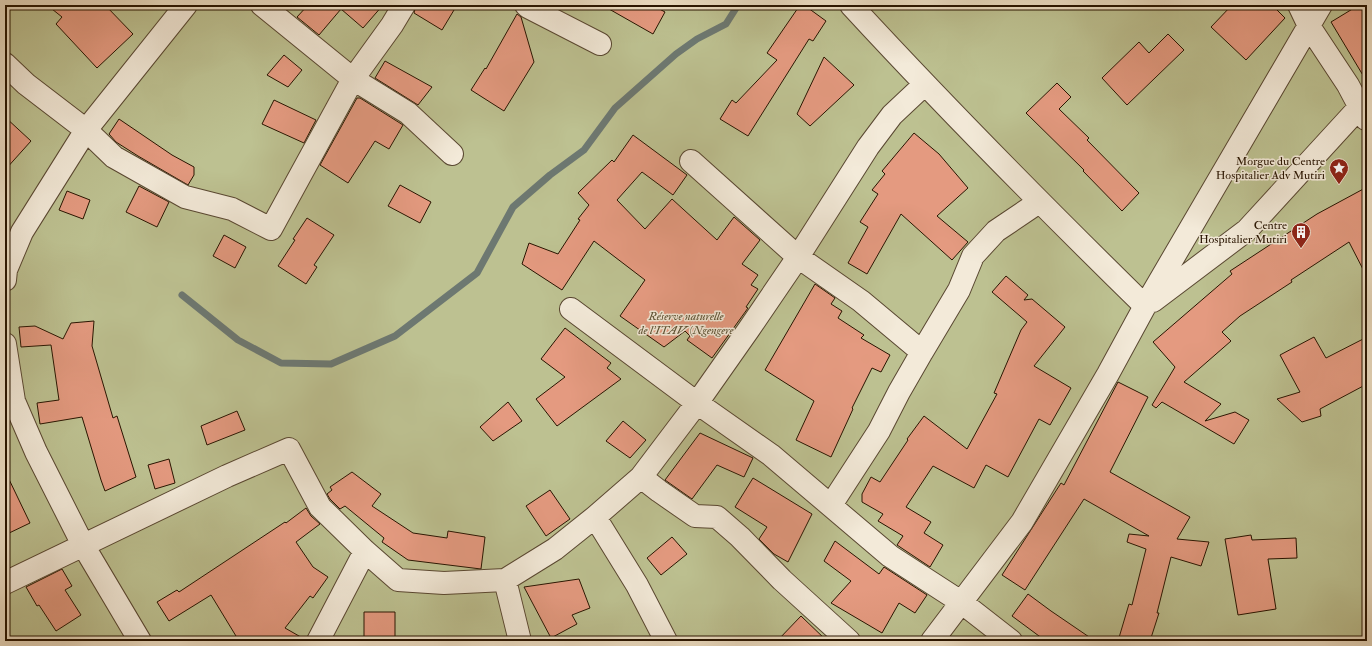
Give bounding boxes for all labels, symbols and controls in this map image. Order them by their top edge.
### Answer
place label: Morgue du Centre Hospitalier Adv Mutiri [1216,154,1325,183]
place icon: Morgue du Centre Hospitalier Adv Mutiri [1328,157,1350,185]
place label: Centre Hospitalier Mutiri [1199,218,1287,247]
building icon: Centre Hospitalier Mutiri [1290,221,1312,249]
park label: Réserve naturelle de l'ITAV (Ngengere [637,309,735,338]

